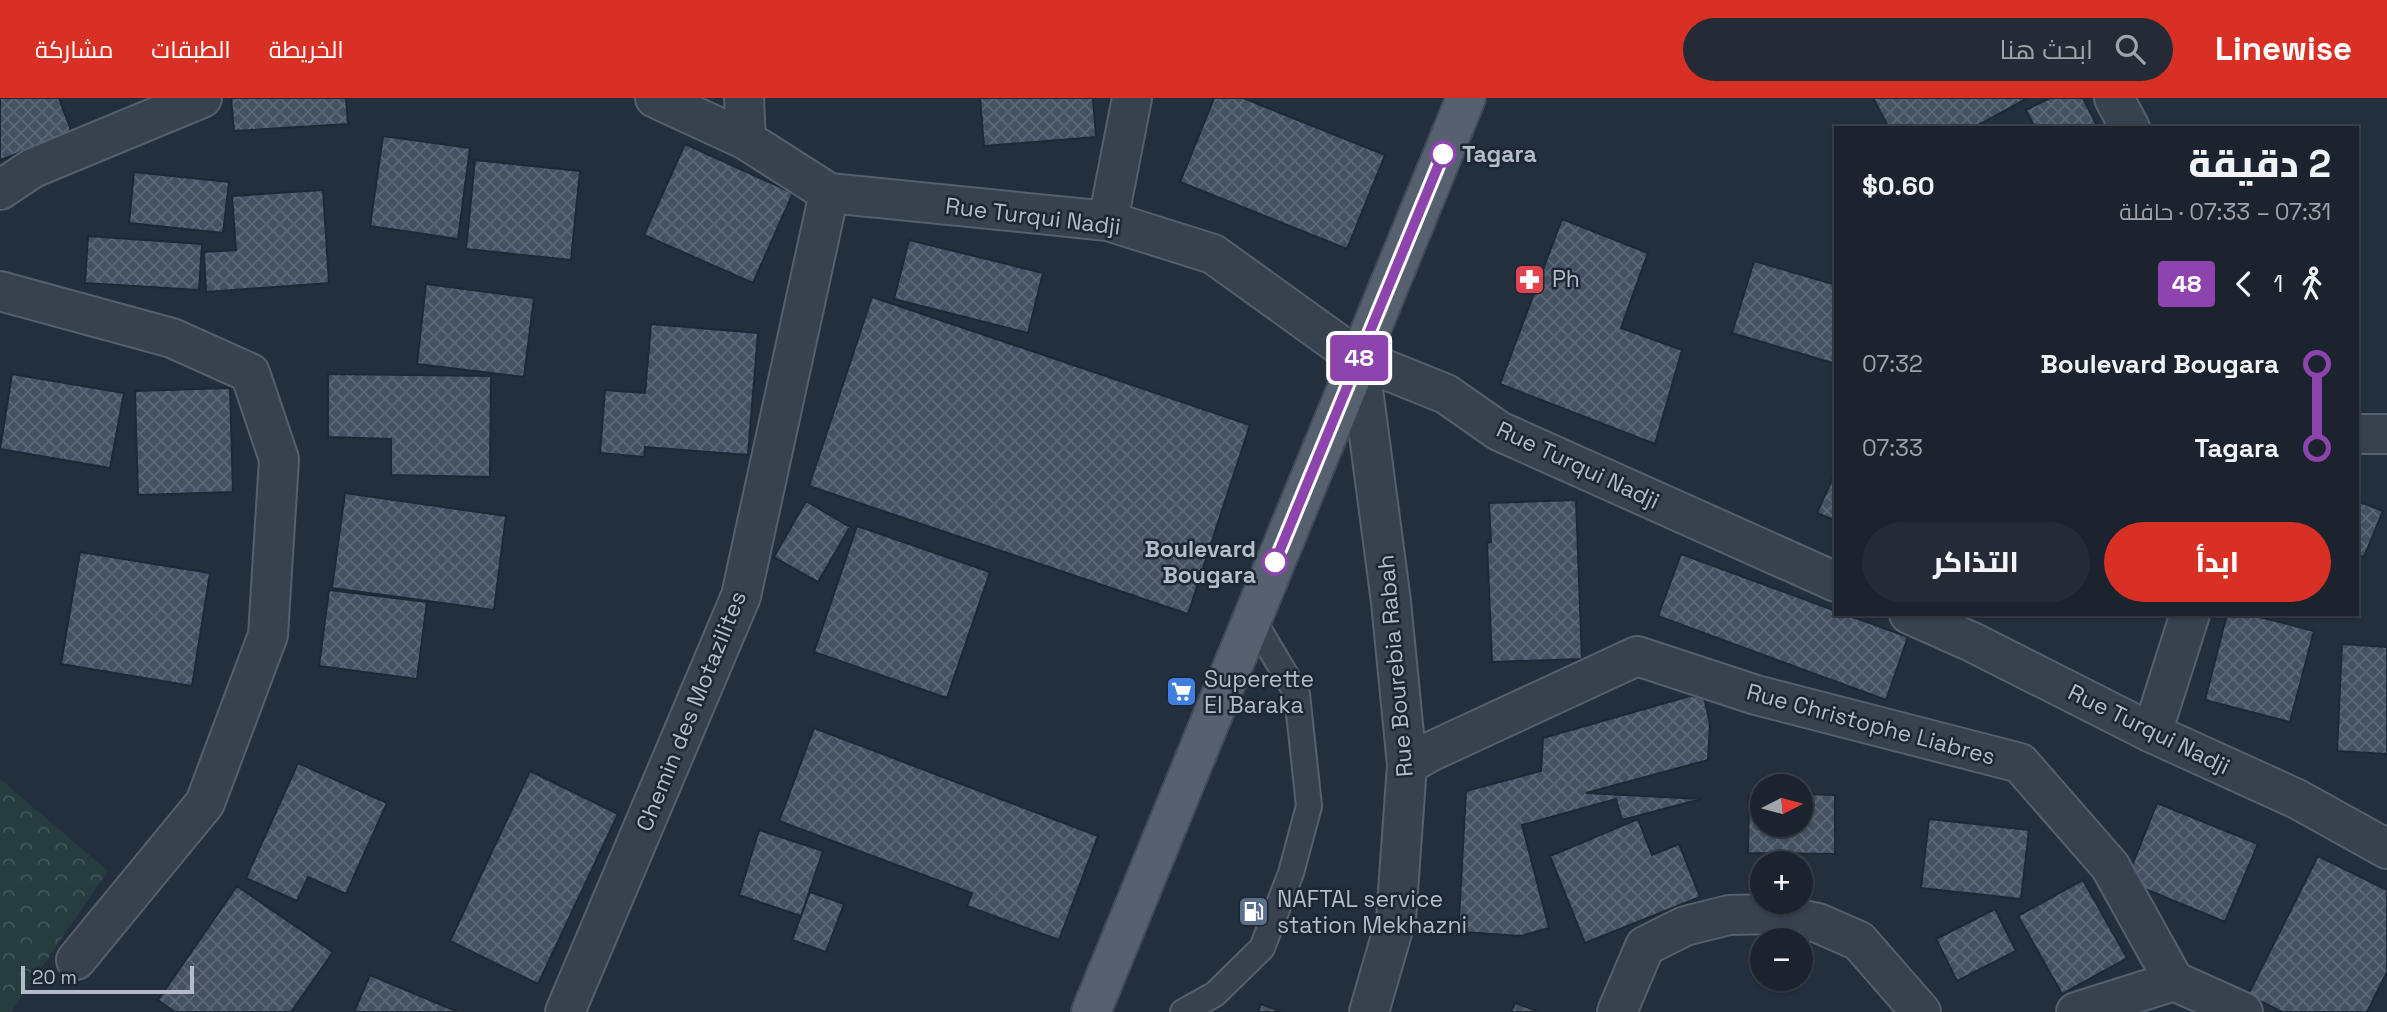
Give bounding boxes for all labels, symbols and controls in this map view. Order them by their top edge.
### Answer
search box [1683,18,2173,81]
text: Linewise [2215,28,2352,70]
icon: search [2111,30,2149,68]
text: ابحث هنا [1999,33,2093,67]
text: مشاركة [35,34,113,65]
text: الطبقات [151,34,231,65]
text: الخريطة [269,34,344,65]
place label: Tagara [1462,139,1537,169]
text: 2 دقيقة [2188,140,2331,188]
marker: Tagara [1430,141,1456,167]
text: $0.60 [1862,169,1935,203]
street label: Rue Turqui Nadji [944,190,1122,242]
text: 07:31 – 07:33 · حافلة [2119,197,2331,227]
pharmacy icon: Ph [1512,262,1546,296]
place label: Ph [1552,264,1580,294]
icon: back [2225,265,2263,303]
icon: walk [2293,265,2331,303]
text: 48 [2172,268,2201,299]
text: 1 [2273,269,2283,299]
line badge: 48 [1328,335,1390,381]
text: 48 [1344,342,1374,373]
text: Boulevard Bougara [2040,347,2279,381]
text: 07:32 [1862,349,1923,379]
street label: Rue Turqui Nadji [1492,414,1664,516]
text: Tagara [2195,431,2279,465]
text: 07:33 [1862,433,1923,463]
button: التذاكر [1862,522,2090,602]
button: ابدأ [2104,522,2331,602]
place label: Boulevard Bougara [1144,534,1256,590]
marker: Boulevard Bougara [1262,549,1288,575]
street label: Rue Bourebia Rabah [1370,554,1420,778]
street label: Chemin des Motazilites [629,586,753,836]
place label: Superette El Baraka [1204,664,1314,720]
supermarket icon: Superette El Baraka [1164,675,1198,709]
street label: Rue Christophe Liabres [1743,676,1999,772]
street label: Rue Turqui Nadji [2063,677,2235,781]
north arrow [1750,774,1813,836]
map controls [1750,774,1813,991]
button: + [1750,851,1813,914]
place label: NAFTAL service station Mekhazni [1277,884,1467,940]
fuel station icon: NAFTAL service station Mekhazni [1237,895,1271,929]
button: − [1750,928,1813,991]
scale bar [21,963,194,995]
text: 20 m [32,965,77,990]

